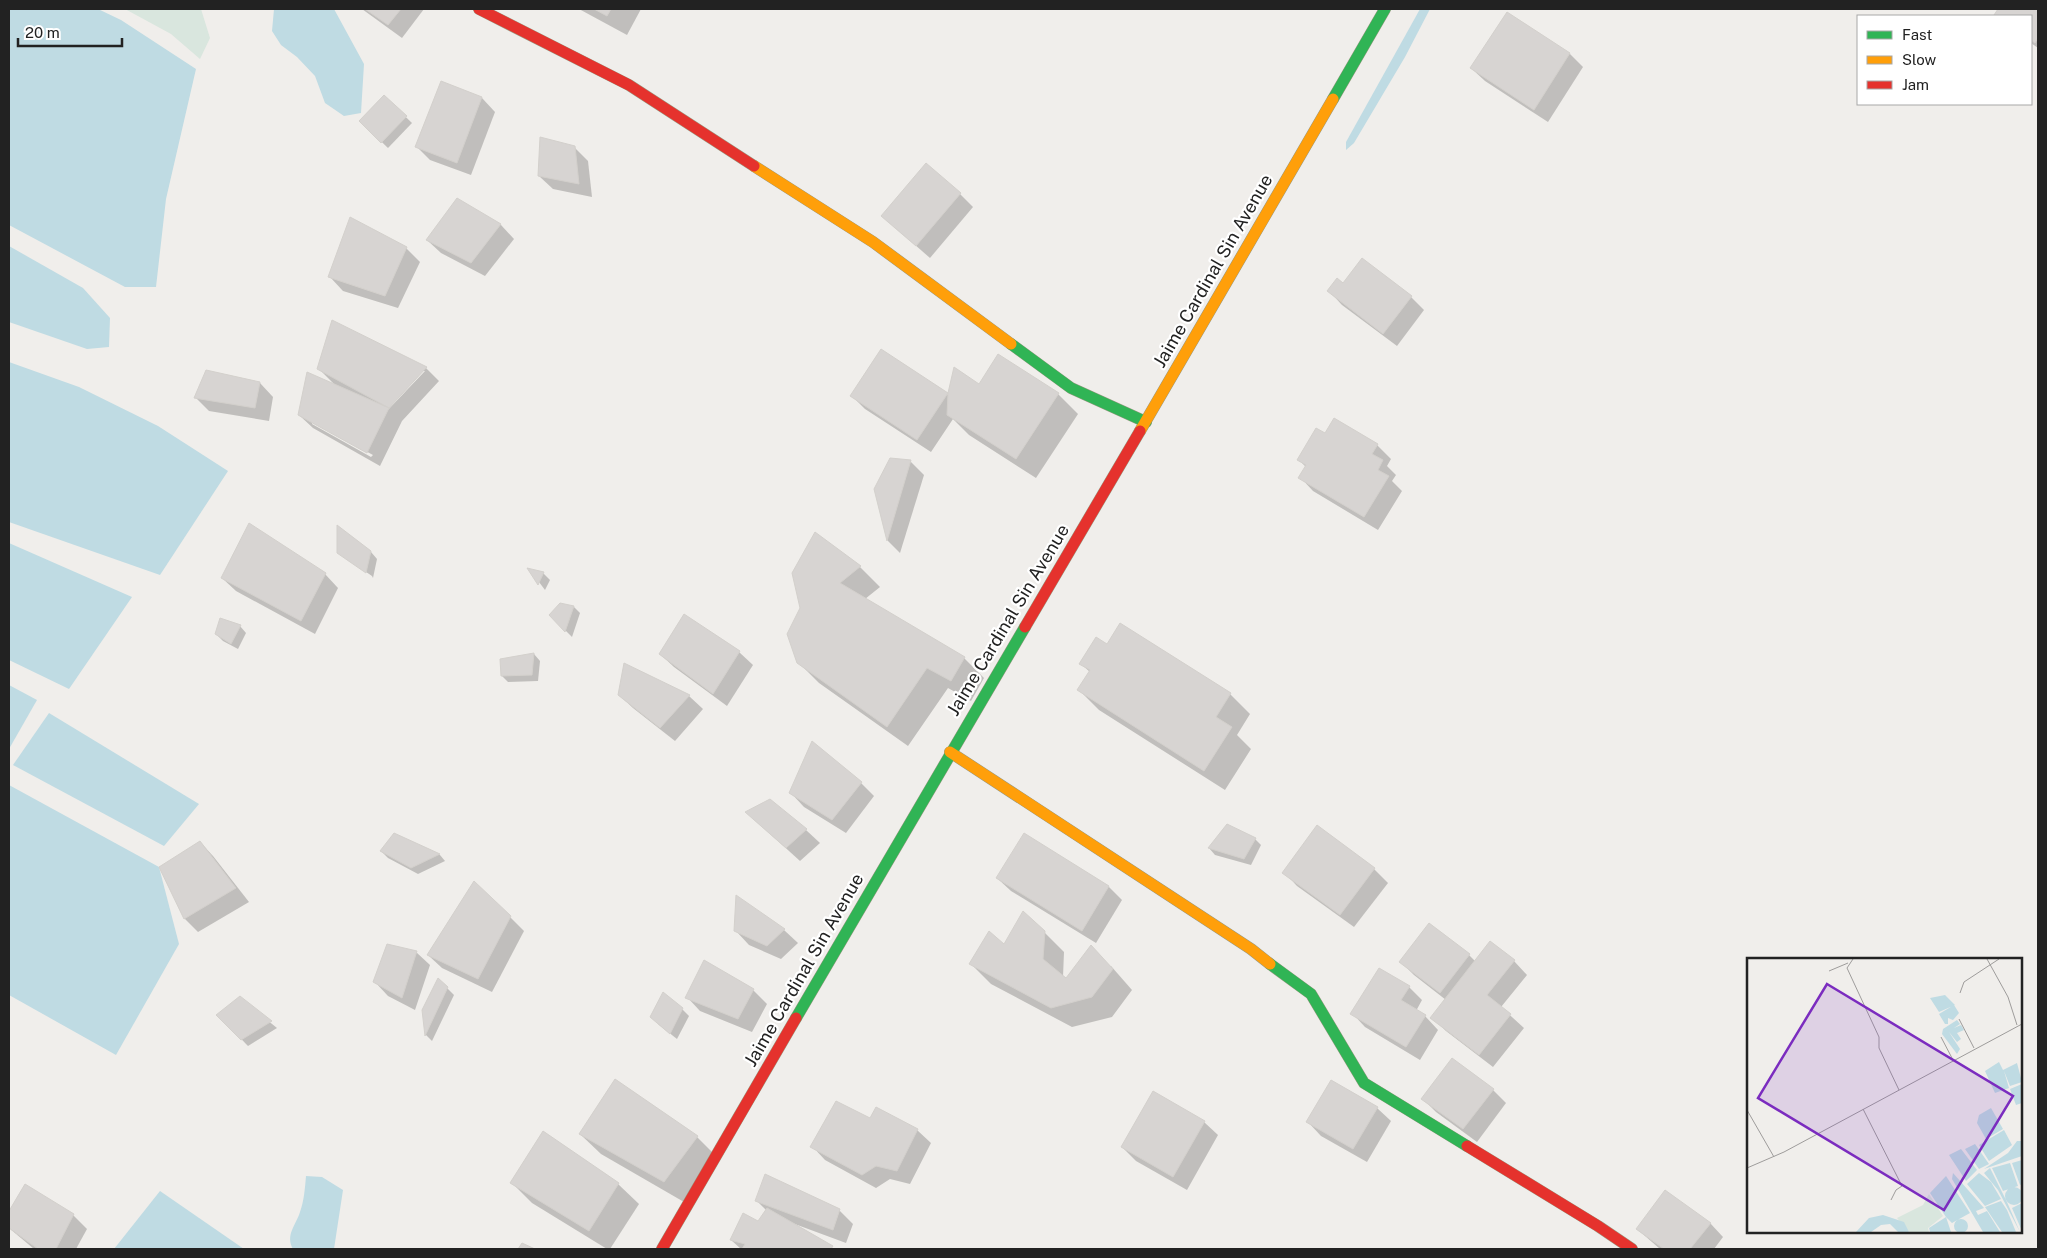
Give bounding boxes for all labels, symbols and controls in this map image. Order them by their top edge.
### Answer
scale bar [18,15,121,47]
legend [1857,15,2032,105]
text: 20 m [25,24,60,41]
text: Fast [1902,26,1932,43]
text: Slow [1902,51,1937,68]
text: Jam [1902,76,1929,93]
street label: Jaime Cardinal Sin Avenue [1149,170,1277,371]
street label: Jaime Cardinal Sin Avenue [942,520,1073,719]
street label: Jaime Cardinal Sin Avenue [740,869,868,1070]
inset map [1747,958,2022,1233]

